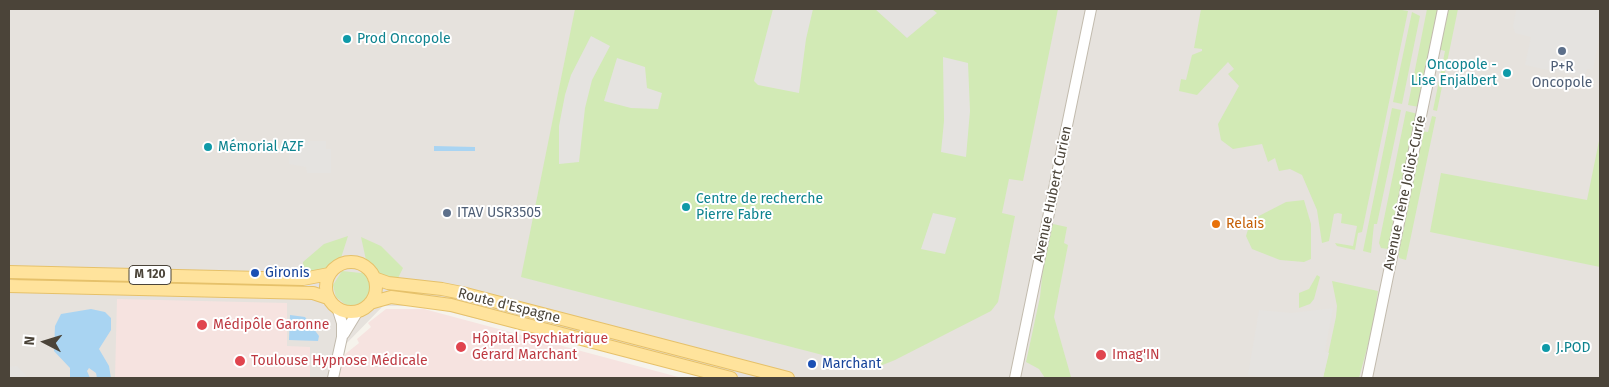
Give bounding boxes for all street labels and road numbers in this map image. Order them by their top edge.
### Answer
street label: Avenue Irène Joliot-Curie [1380,114,1430,272]
street label: Avenue Hubert Curien [1030,124,1076,264]
road number: M 120 [129,266,171,284]
street label: Route d'Espagne [456,285,562,327]

